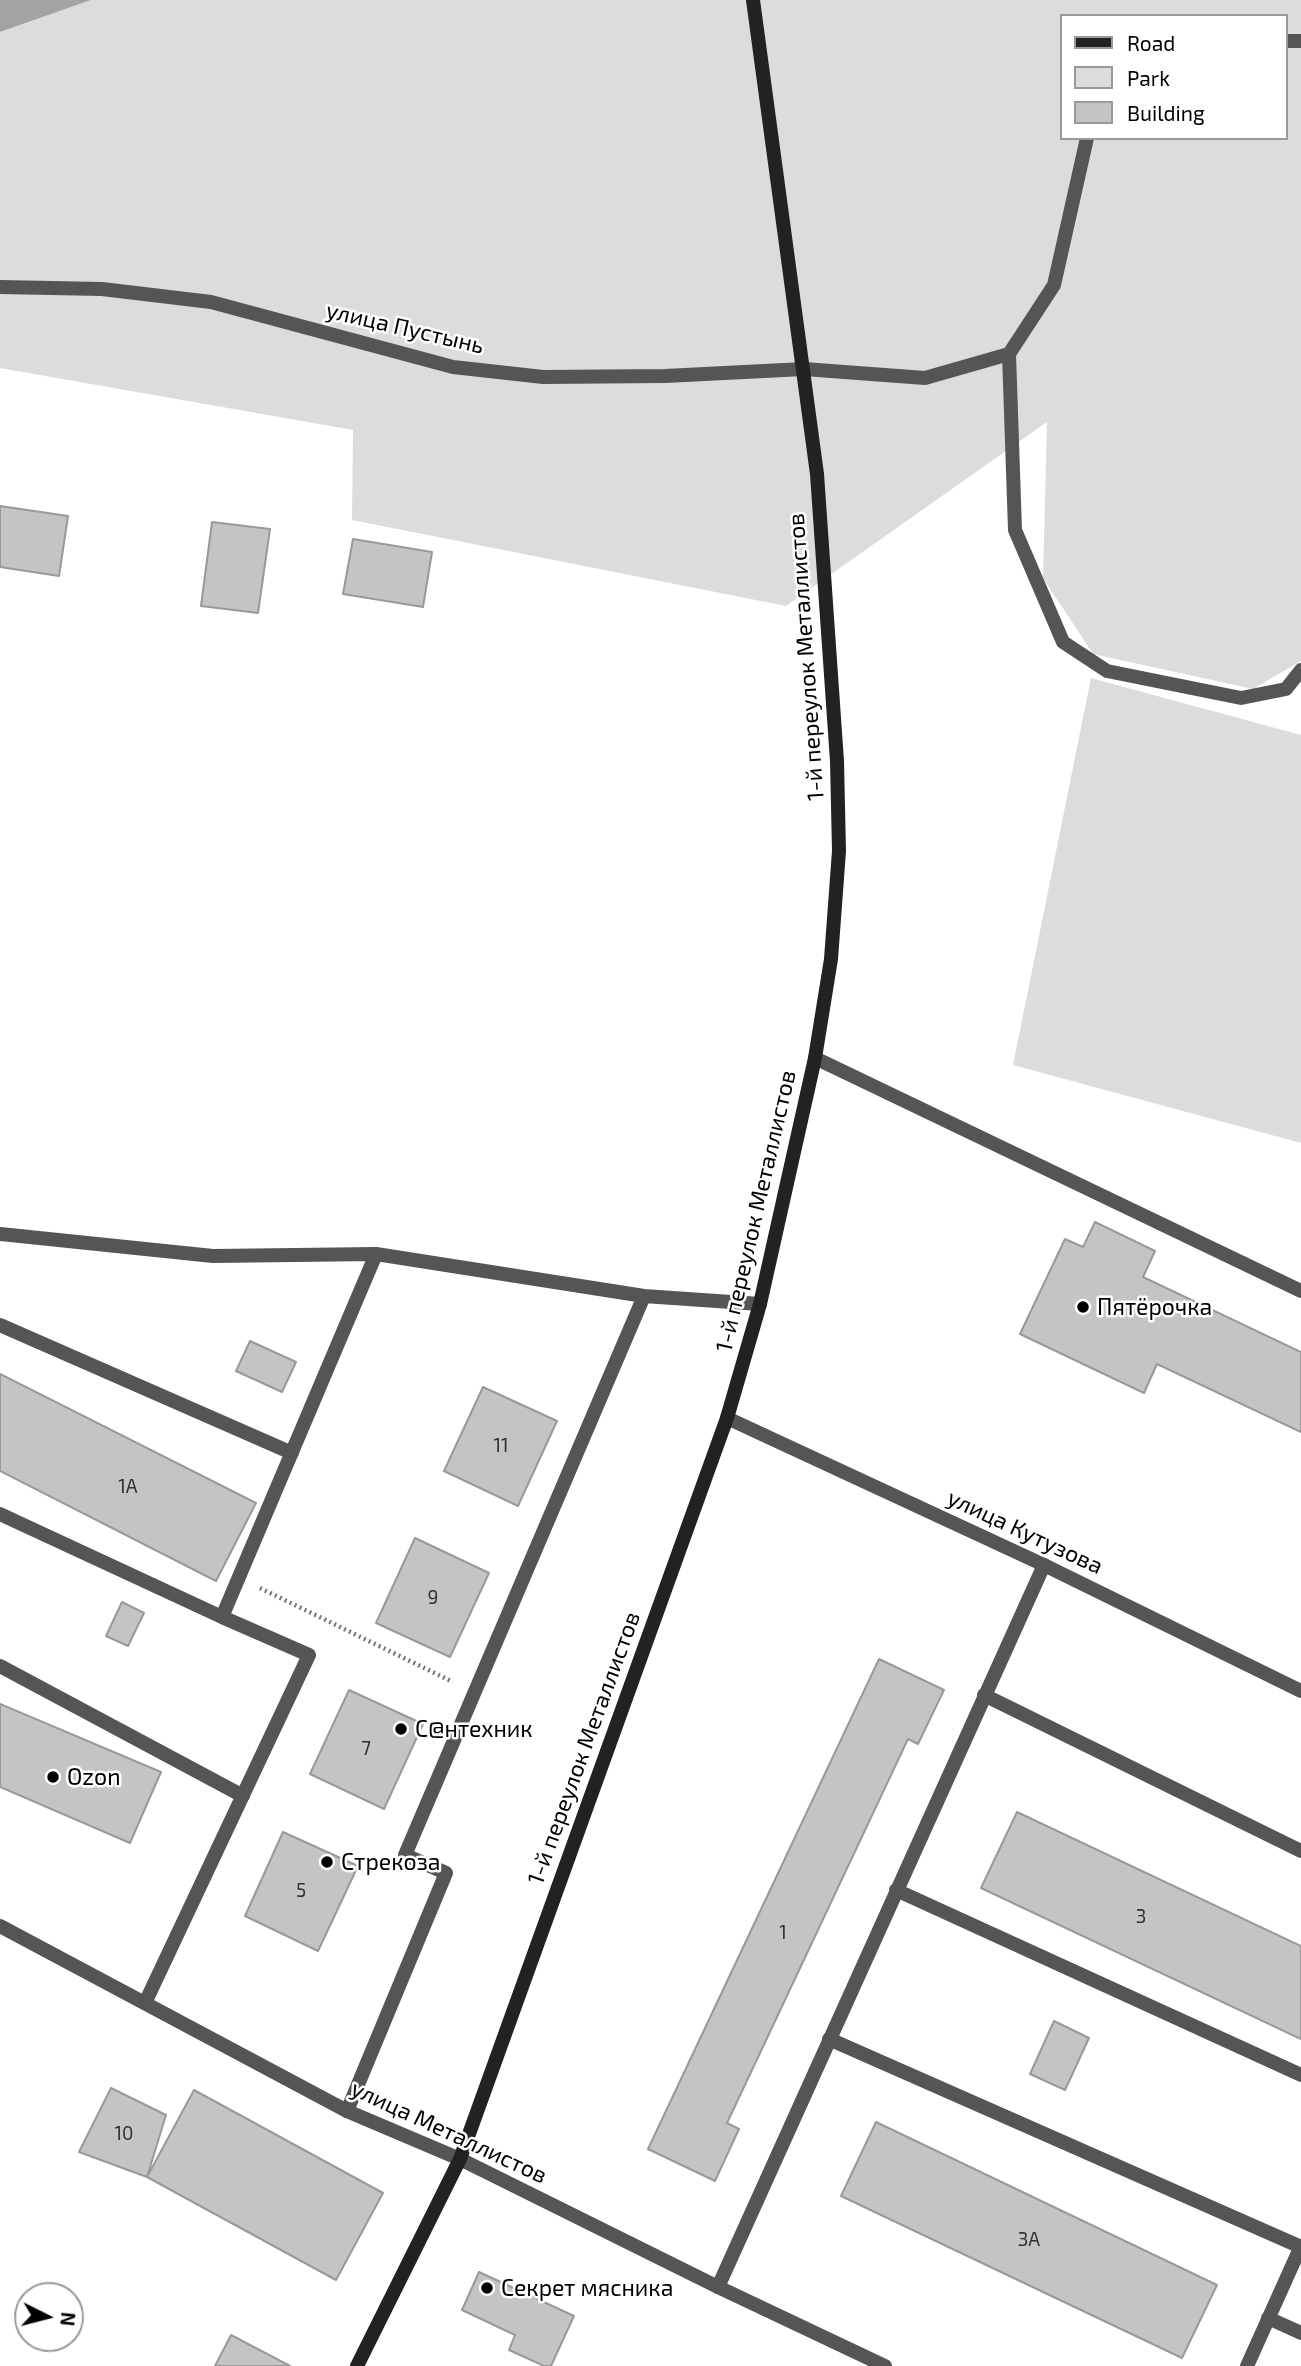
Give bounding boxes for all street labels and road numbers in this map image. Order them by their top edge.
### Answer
street label: улица Пустынь [323,296,487,360]
street label: 1-й переулок Металлистов [782,512,830,802]
street label: 1-й переулок Металлистов [710,1067,802,1355]
street label: улица Кутузова [943,1484,1107,1580]
street label: 1-й переулок Металлистов [522,1608,646,1888]
street label: улица Металлистов [347,2074,551,2190]

